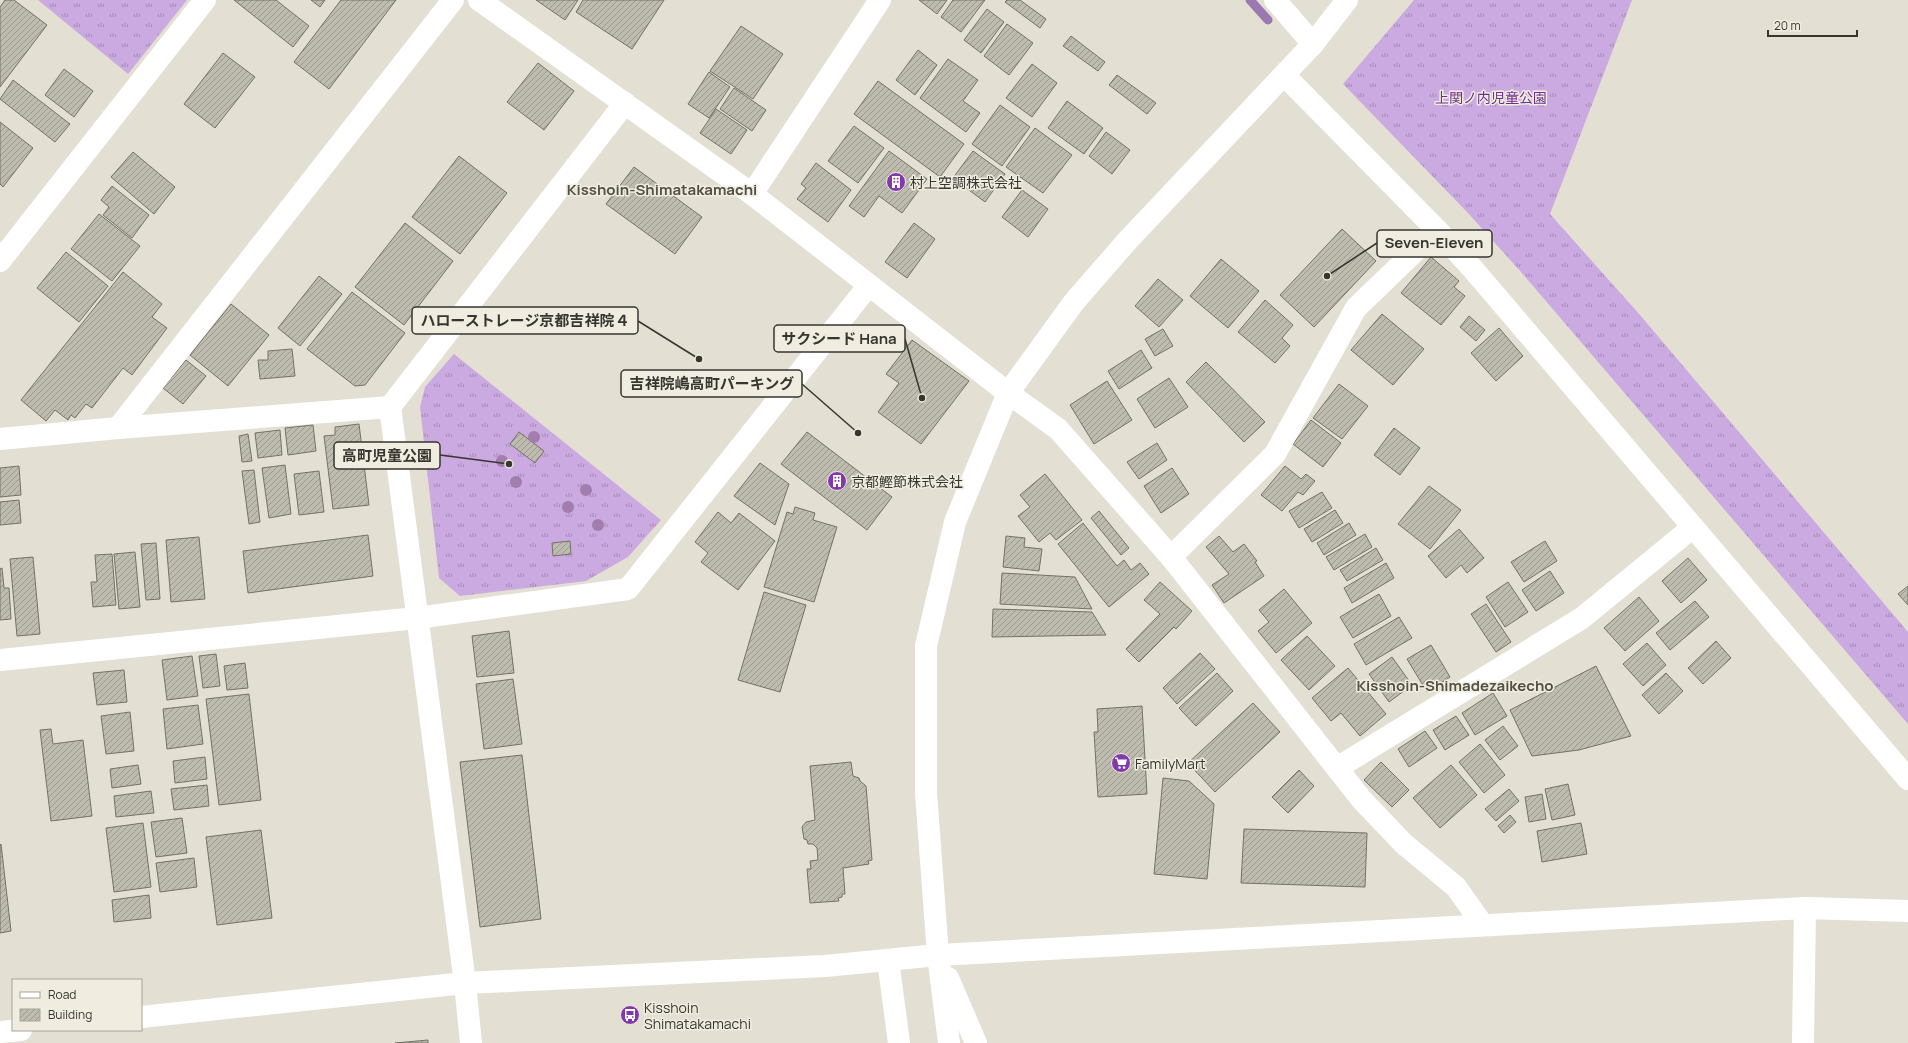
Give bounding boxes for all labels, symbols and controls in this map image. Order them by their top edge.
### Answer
scale bar [1768,12,1857,38]
text: 20 m [1774,17,1801,34]
park label: 上関ノ内児童公園 [1435,88,1547,107]
building icon: 村上空調株式会社 [885,171,907,193]
place label: 村上空調株式会社 [910,173,1022,192]
district label: Kisshoin-Shimatakamachi [567,179,757,200]
callout: Seven-Eleven [1377,230,1492,257]
text: Seven-Eleven [1385,232,1483,253]
callout: ハローストレージ京都吉祥院４ [412,307,638,334]
text: ハローストレージ京都吉祥院４ [421,310,629,331]
callout: サクシード Hana [774,325,905,352]
text: サクシード Hana [781,328,897,349]
callout: 吉祥院嶋高町パーキング [621,370,802,397]
text: 吉祥院嶋高町パーキング [630,373,794,394]
callout: 高町児童公園 [334,442,440,469]
text: 高町児童公園 [342,445,432,466]
building icon: 京都鰹節株式会社 [826,470,848,492]
place label: 京都鰹節株式会社 [851,472,963,491]
district label: Kisshoin-Shimadezaikecho [1356,675,1554,696]
supermarket icon: FamilyMart [1110,752,1132,774]
place label: FamilyMart [1135,754,1206,773]
legend [12,979,142,1031]
text: Road [48,986,76,1003]
place label: Kisshoin Shimatakamachi [644,998,751,1033]
bus stop icon: Kisshoin Shimatakamachi [619,1004,641,1026]
text: Building [48,1006,92,1023]

